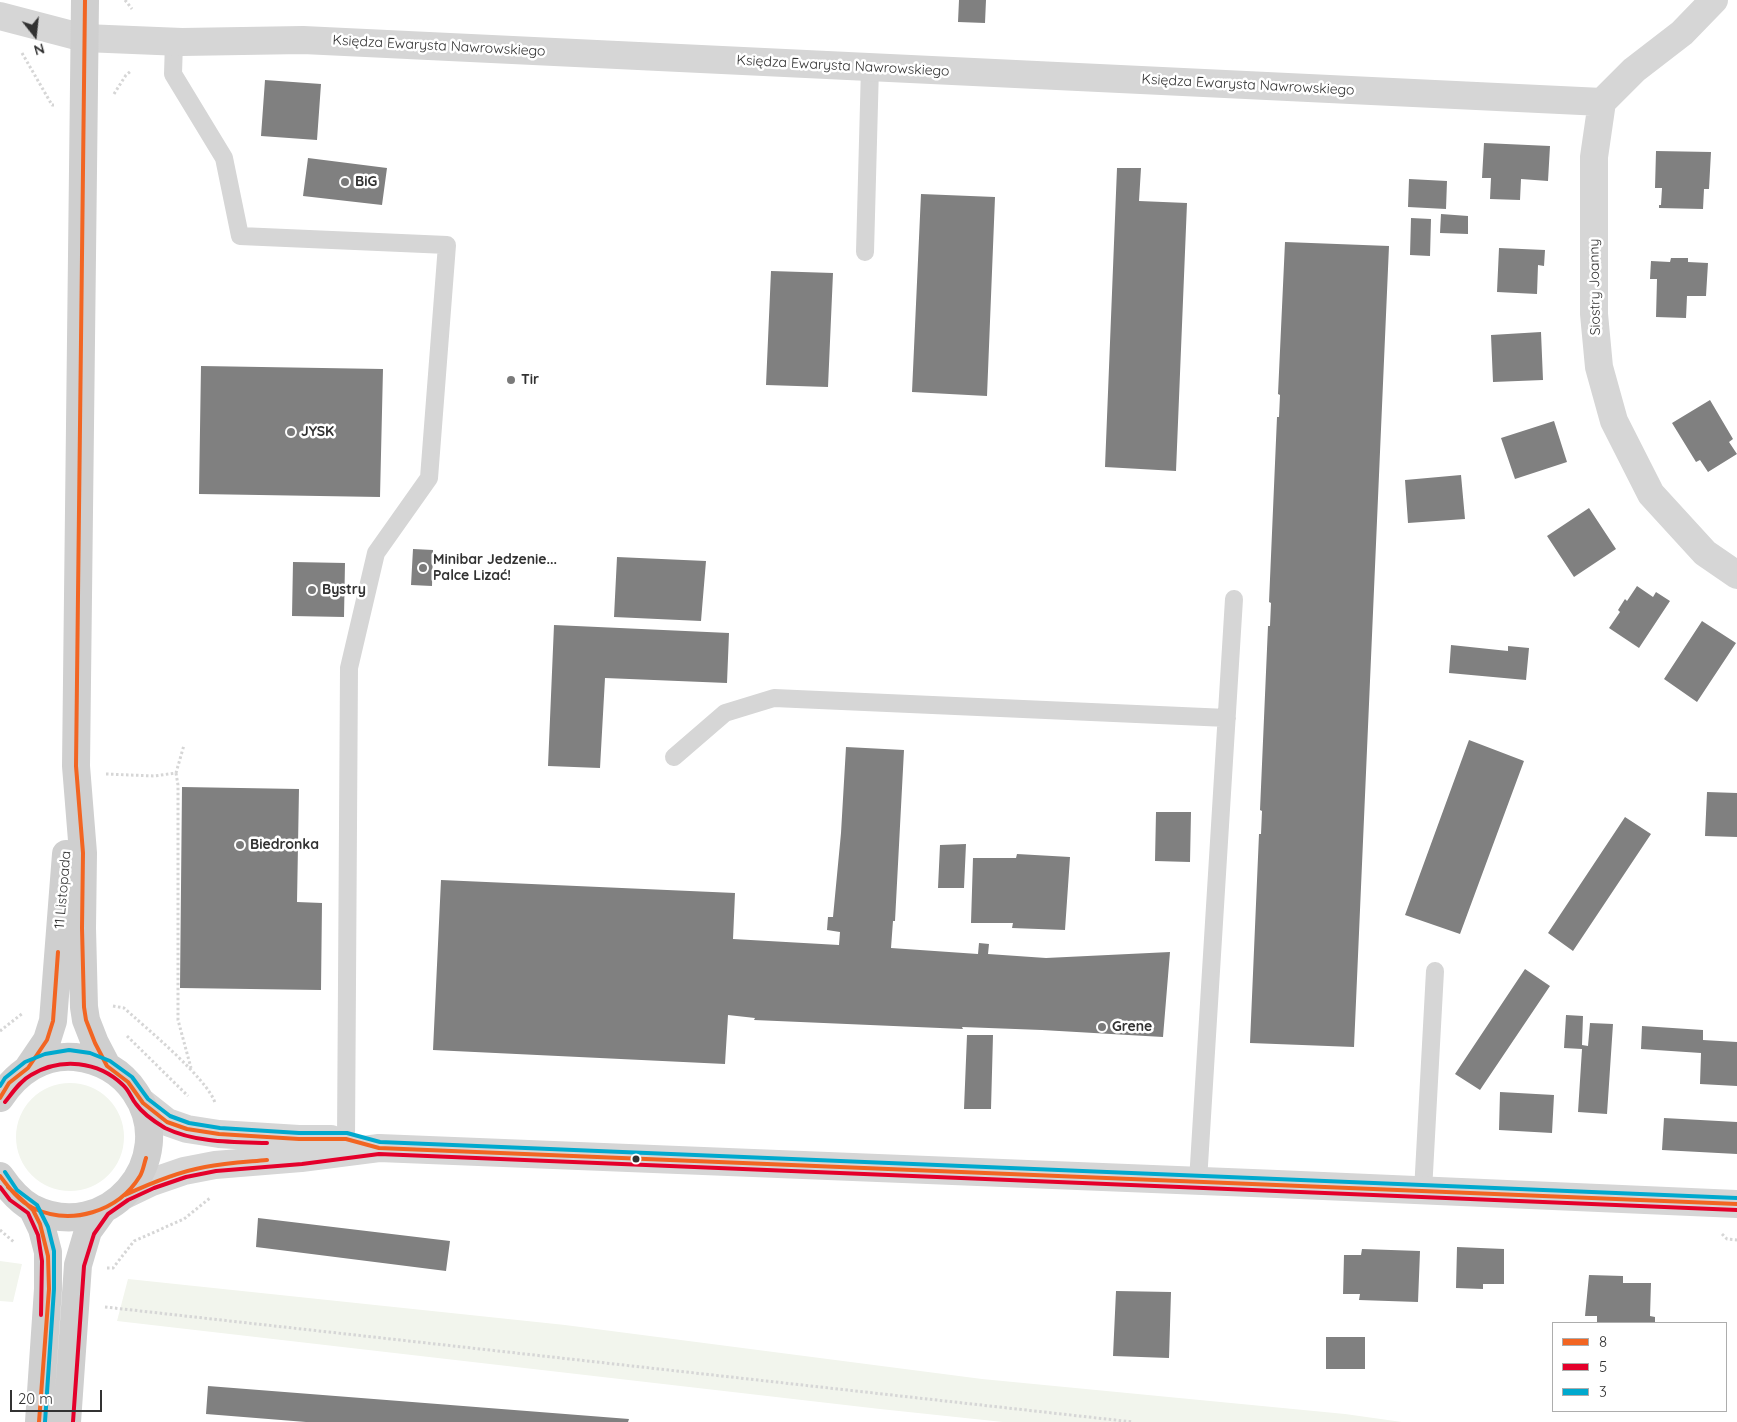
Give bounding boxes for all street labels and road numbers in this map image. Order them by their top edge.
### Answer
street label: Księdza Ewarysta Nawrowskiego [332,32,546,60]
street label: Księdza Ewarysta Nawrowskiego [736,52,950,80]
street label: Księdza Ewarysta Nawrowskiego [1141,71,1355,99]
street label: Siostry Joanny [1586,238,1604,336]
street label: 11 Listopada [51,850,75,930]

